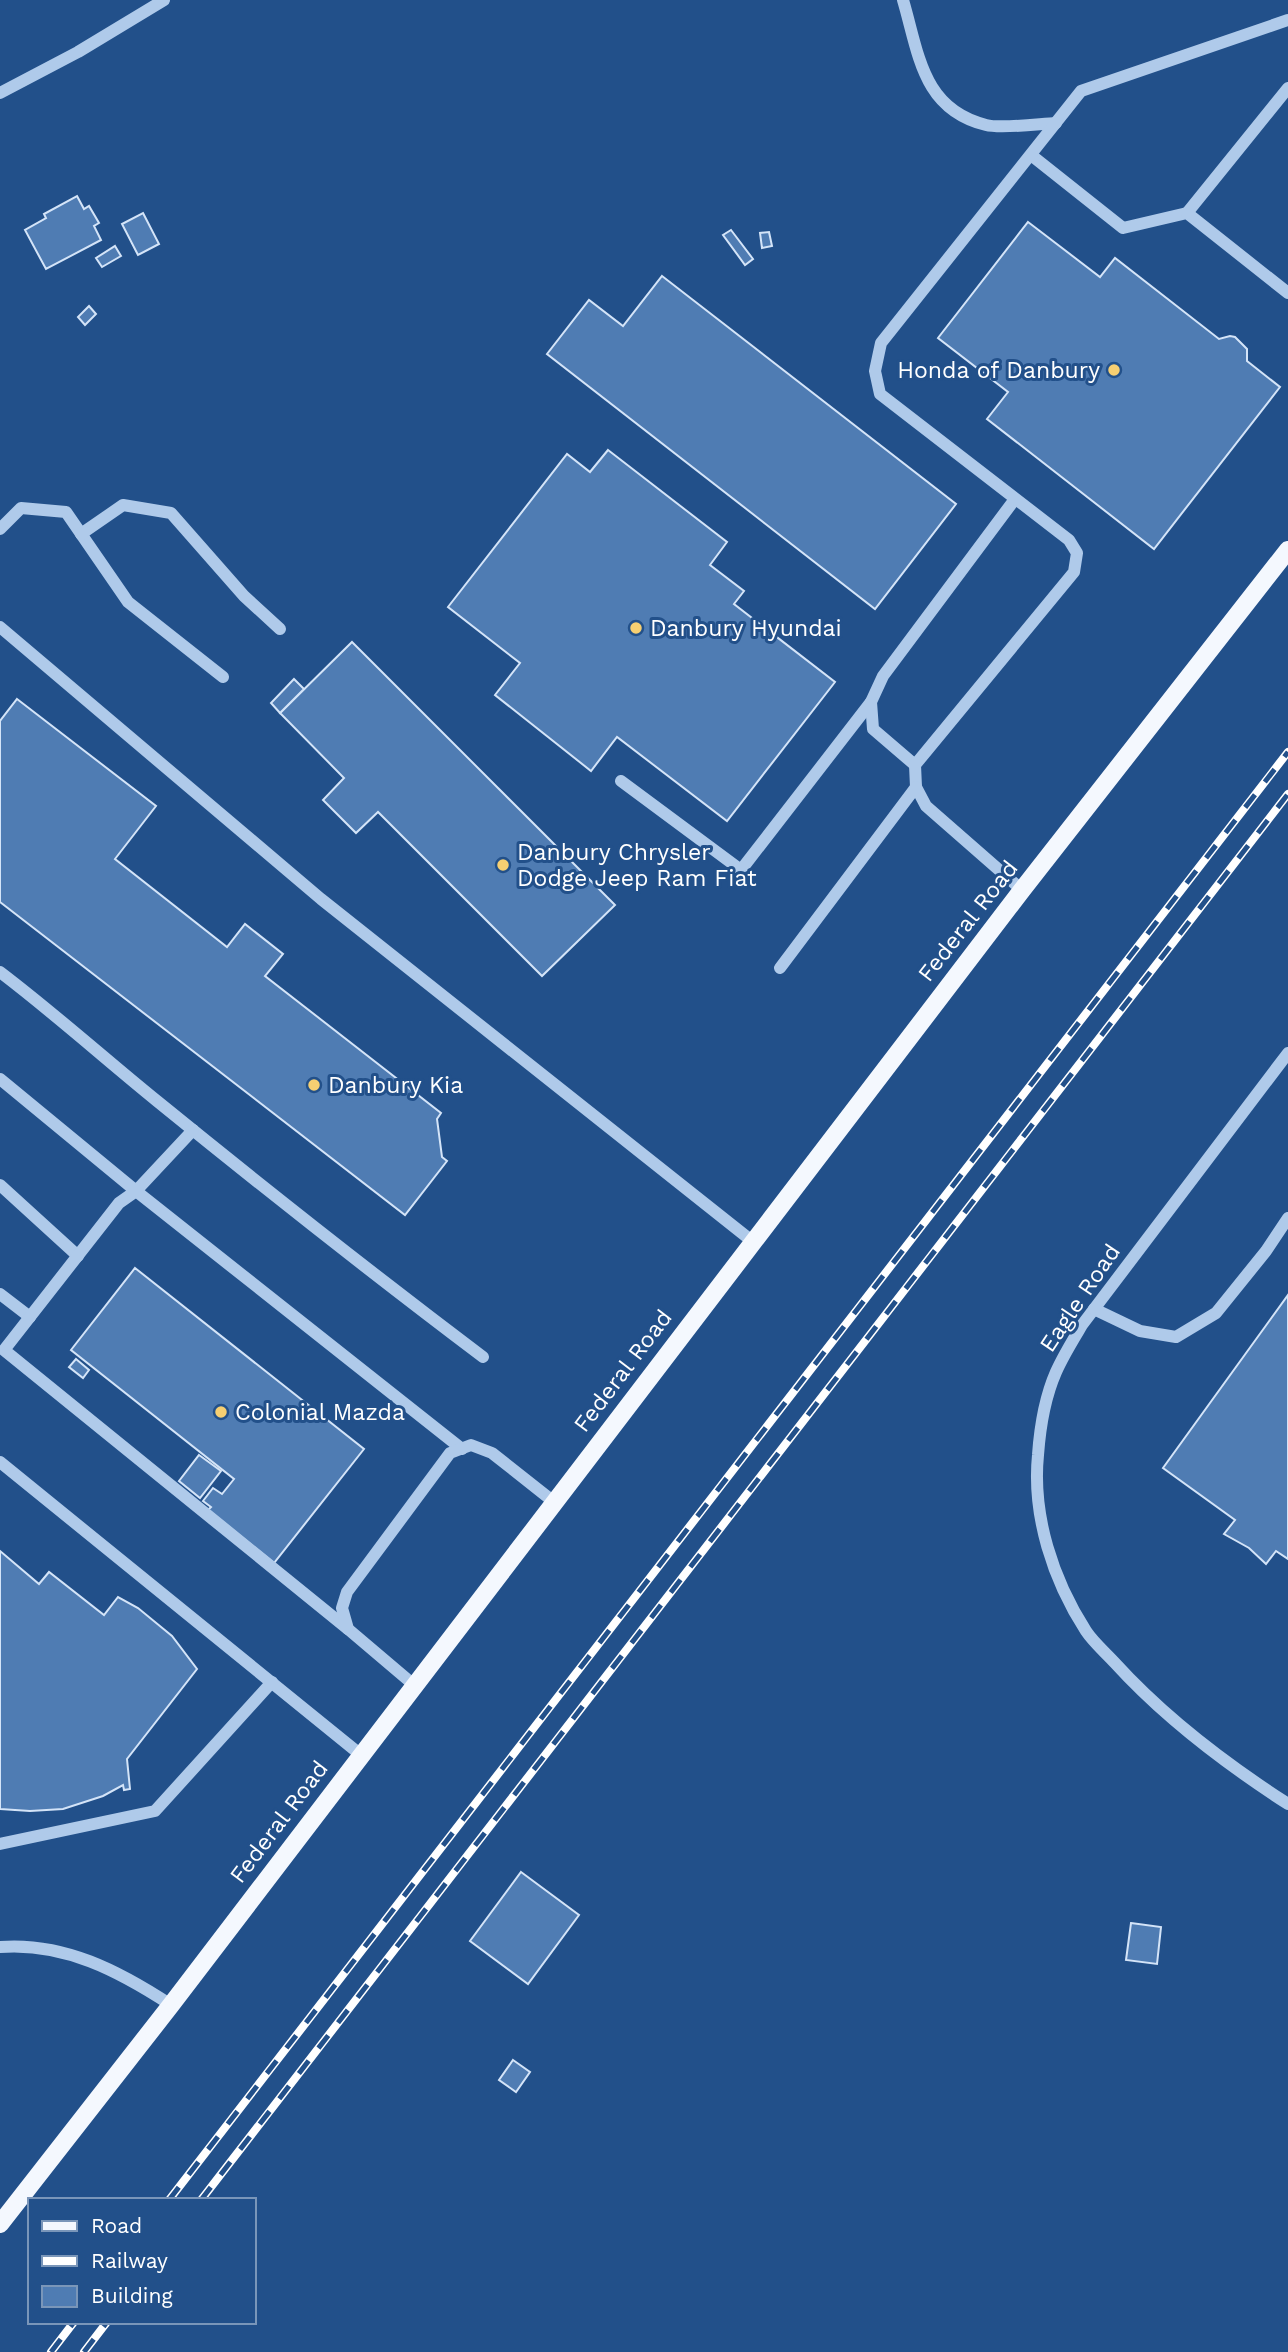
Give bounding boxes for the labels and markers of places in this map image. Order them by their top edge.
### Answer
place label: Honda of Danbury [897,357,1100,384]
marker: Honda of Danbury [1106,362,1122,378]
place label: Danbury Hyundai [650,615,842,642]
marker: Danbury Hyundai [628,620,644,636]
place label: Danbury Chrysler Dodge Jeep Ram Fiat [517,839,757,892]
marker: Danbury Chrysler Dodge Jeep Ram Fiat [495,857,511,873]
place label: Danbury Kia [328,1072,463,1099]
marker: Danbury Kia [306,1077,322,1093]
place label: Colonial Mazda [235,1399,405,1426]
marker: Colonial Mazda [213,1404,229,1420]

